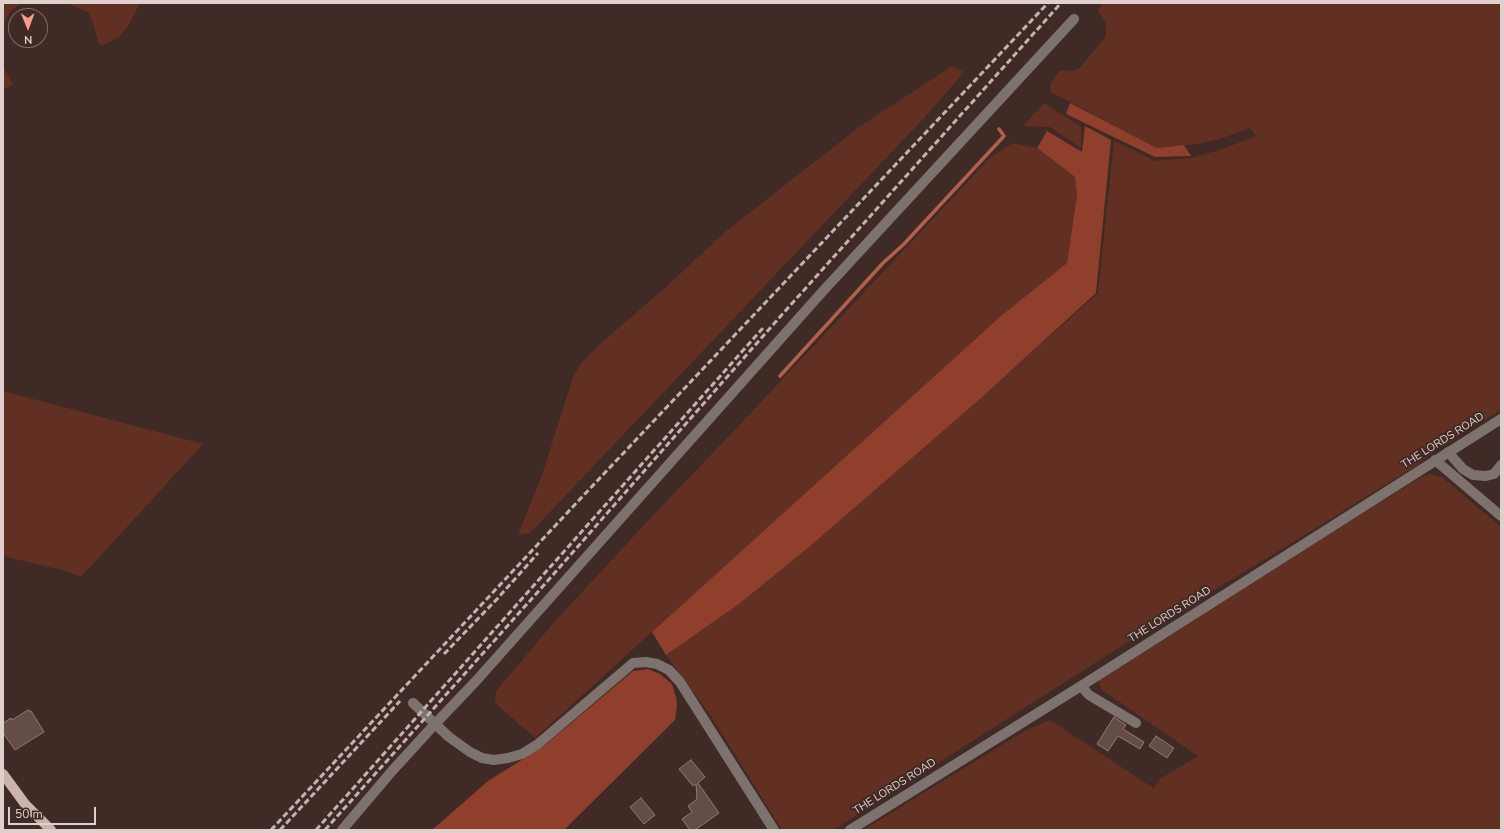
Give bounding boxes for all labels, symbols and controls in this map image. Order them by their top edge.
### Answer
north arrow [8,8,48,48]
text: N [24,32,32,47]
street label: THE LORDS ROAD [1399,410,1487,472]
street label: THE LORDS ROAD [1126,584,1214,646]
street label: THE LORDS ROAD [851,756,939,818]
scale bar [10,799,98,825]
text: 50 m [15,806,43,822]

